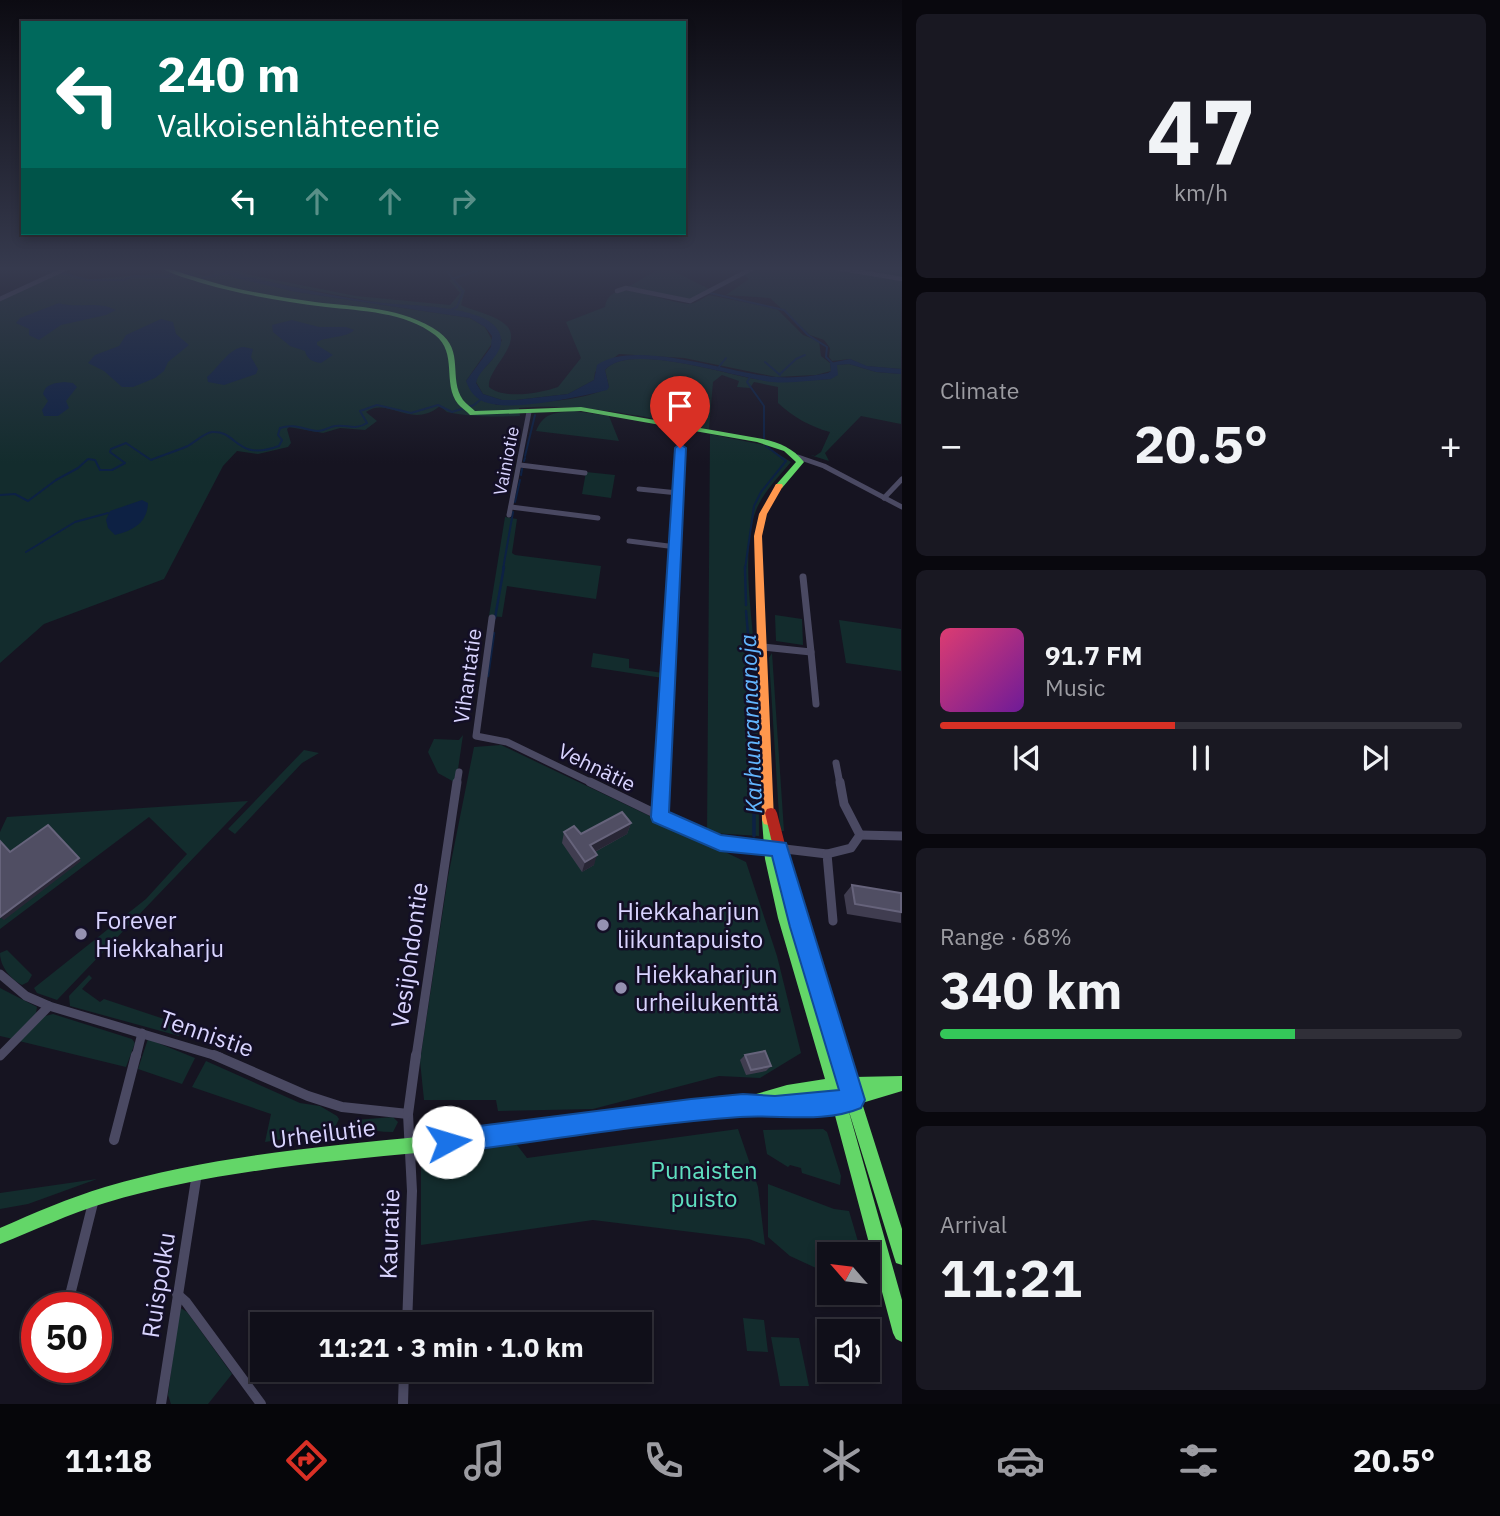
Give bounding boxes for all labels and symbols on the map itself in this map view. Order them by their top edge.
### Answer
pin [650,376,710,448]
street label: Vainiotie [488,424,524,498]
street label: Vihantatie [446,627,488,725]
water label: Karhunrannanoja [732,634,768,814]
street label: Vehnätie [554,736,640,798]
street label: Vesijohdontie [383,880,435,1030]
place label: Hiekkaharjun liikuntapuisto [617,895,763,955]
place label: Forever Hiekkaharju [95,904,224,964]
marker: Hiekkaharjun liikuntapuisto [595,917,611,933]
marker: Forever Hiekkaharju [73,926,89,942]
place label: Hiekkaharjun urheilukenttä [635,958,779,1018]
marker: Hiekkaharjun urheilukenttä [613,980,629,996]
street label: Tennistie [156,1002,258,1064]
position arrow [411,1105,485,1179]
street label: Urheilutie [269,1111,377,1155]
park label: Punaisten puisto [650,1154,758,1214]
street label: Kauratie [371,1188,407,1280]
street label: Ruispolku [134,1230,182,1340]
north arrow [817,1242,880,1306]
speed limit sign: 50 [21,1292,112,1383]

